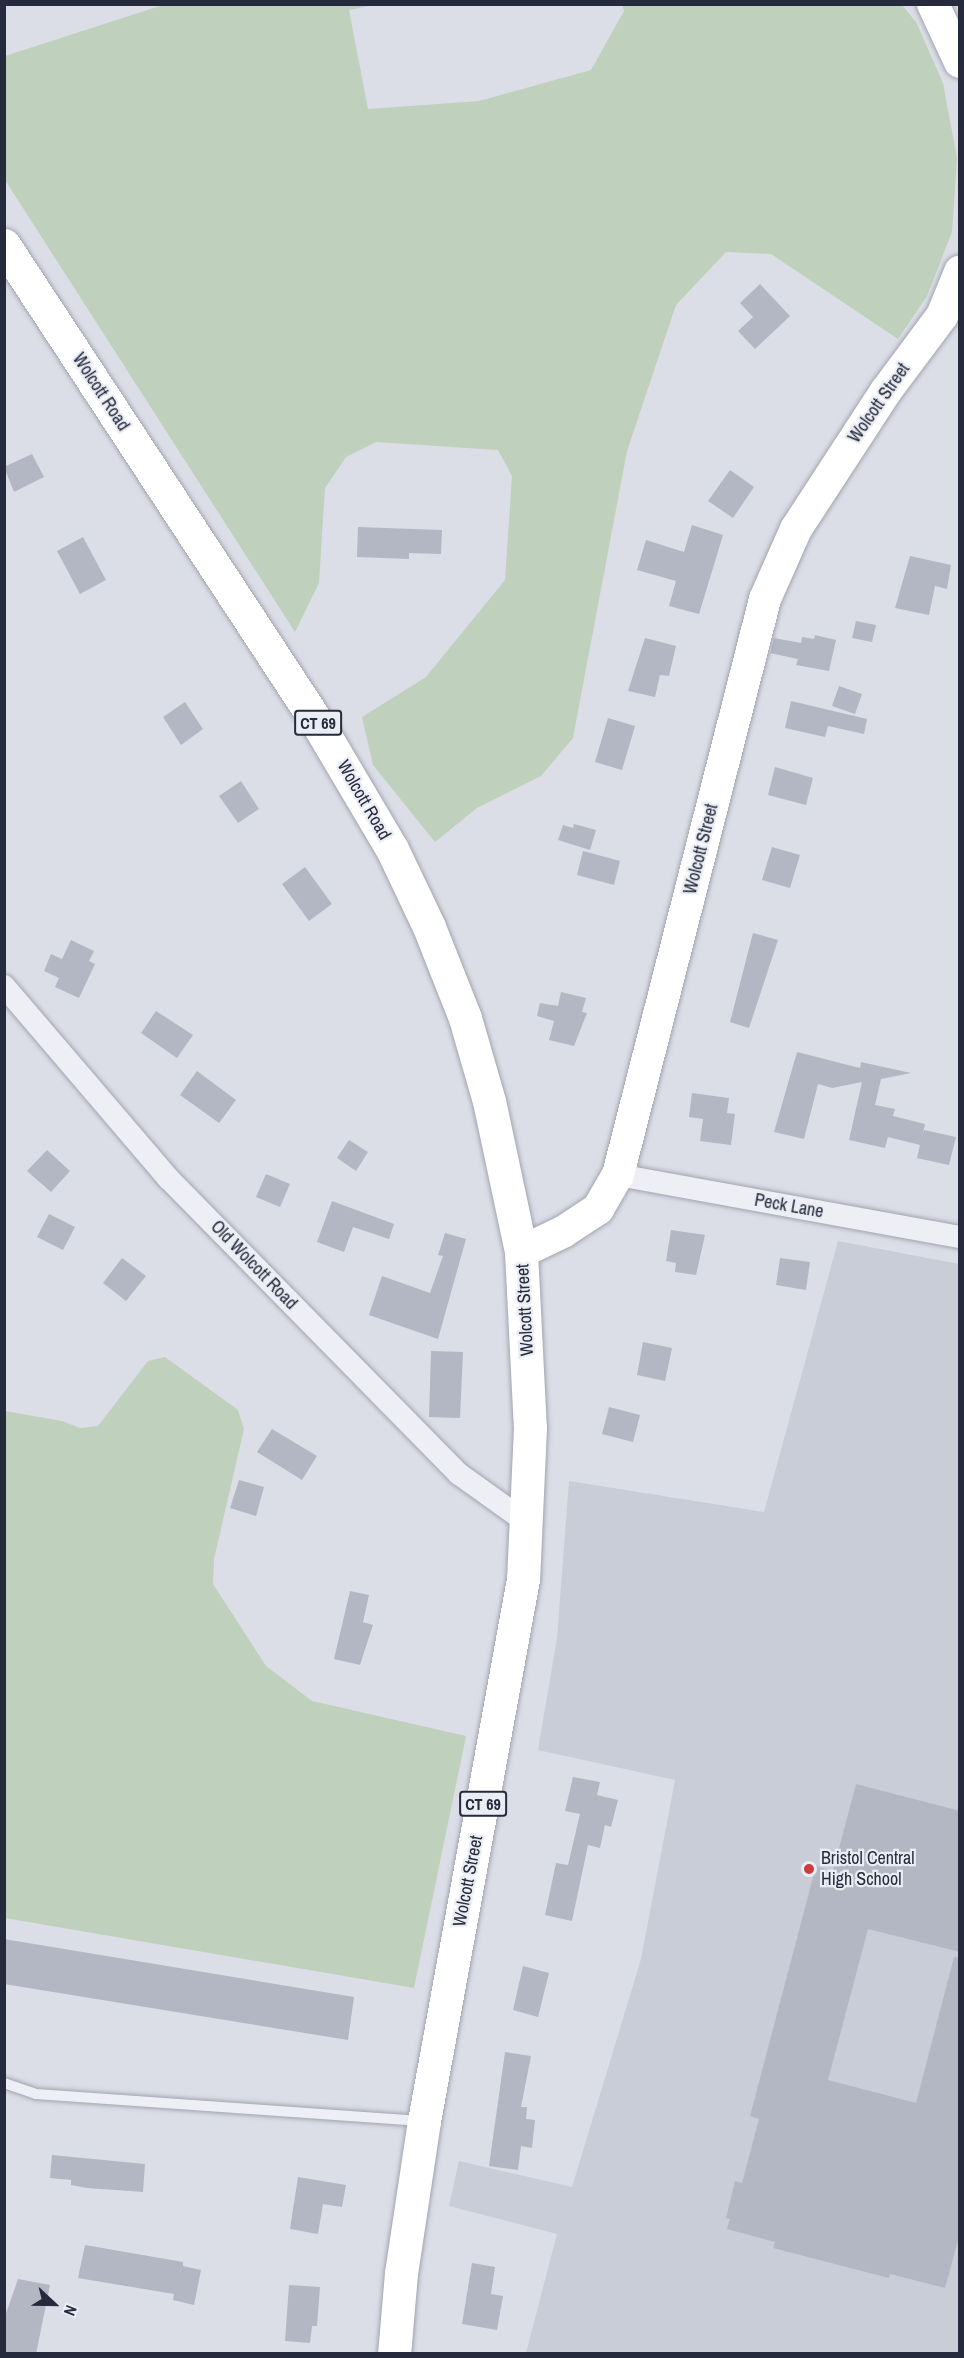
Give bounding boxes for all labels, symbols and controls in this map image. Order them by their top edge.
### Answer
street label: Wolcott Road [68,349,134,435]
street label: Wolcott Street [844,359,914,447]
road number: CT 69 [294,710,342,736]
street label: Wolcott Road [333,756,395,844]
street label: Wolcott Street [679,802,723,896]
street label: Peck Lane [753,1189,825,1223]
street label: Old Wolcott Road [206,1216,302,1314]
street label: Wolcott Street [512,1263,538,1357]
road number: CT 69 [459,1791,507,1817]
street label: Wolcott Street [449,1834,487,1928]
place label: Bristol Central High School [821,1848,915,1890]
marker: Bristol Central High School [802,1862,816,1876]
north arrow [24,2274,84,2334]
text: N [59,2302,83,2319]

